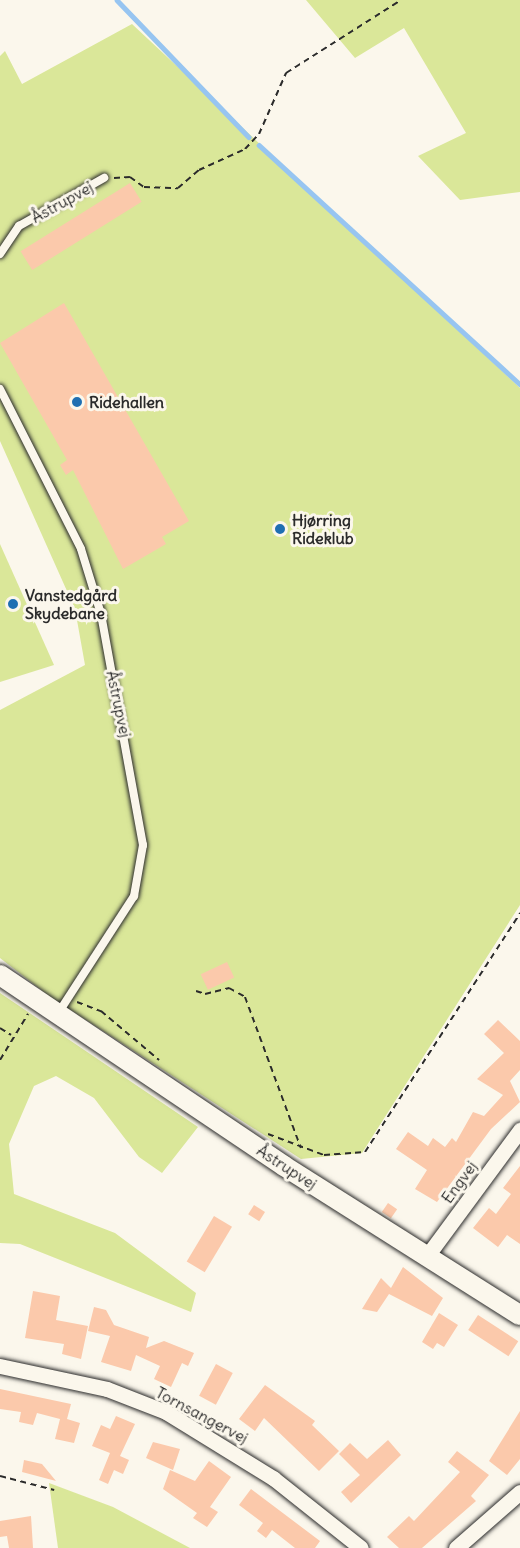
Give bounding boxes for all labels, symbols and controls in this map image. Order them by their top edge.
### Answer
street label: Åstrupvej [28,177,96,227]
place label: Ridehallen [89,392,164,412]
marker: Ridehallen [70,395,84,409]
place label: Hjørring Rideklub [292,510,354,548]
marker: Hjørring Rideklub [273,522,287,536]
place label: Vanstedgård Skydebane [25,585,117,623]
marker: Vanstedgård Skydebane [6,597,20,611]
street label: Åstrupvej [103,669,135,739]
street label: Åstrupvej [253,1140,321,1194]
street label: Engvej [437,1157,481,1207]
street label: Tornsangervej [153,1383,251,1447]

